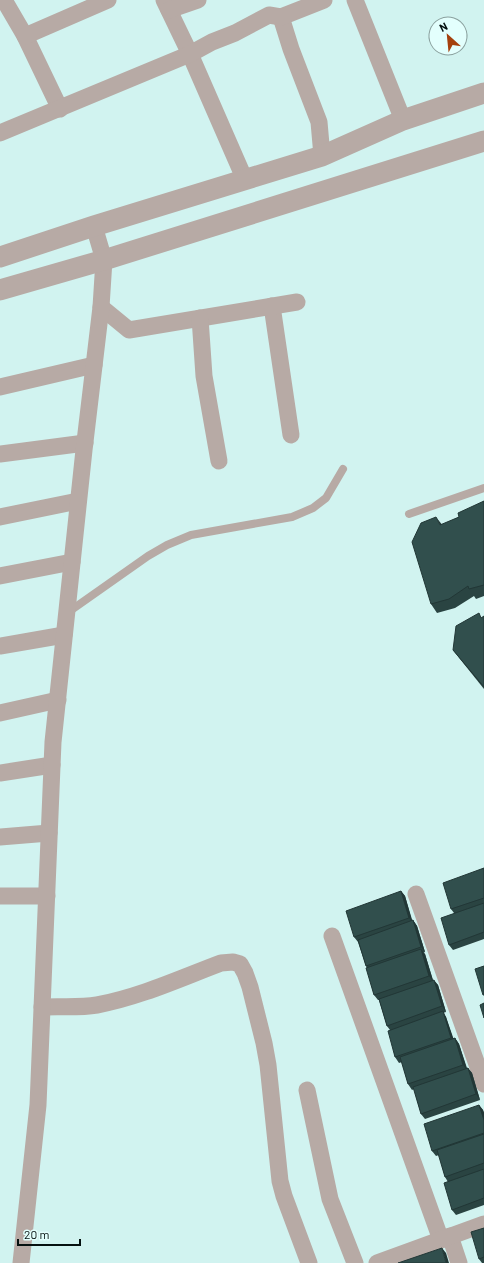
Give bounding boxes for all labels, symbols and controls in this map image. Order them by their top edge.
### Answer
north arrow [428,16,468,56]
text: N [437,19,449,34]
scale bar [18,1221,80,1247]
text: 20 m [24,1227,50,1241]

